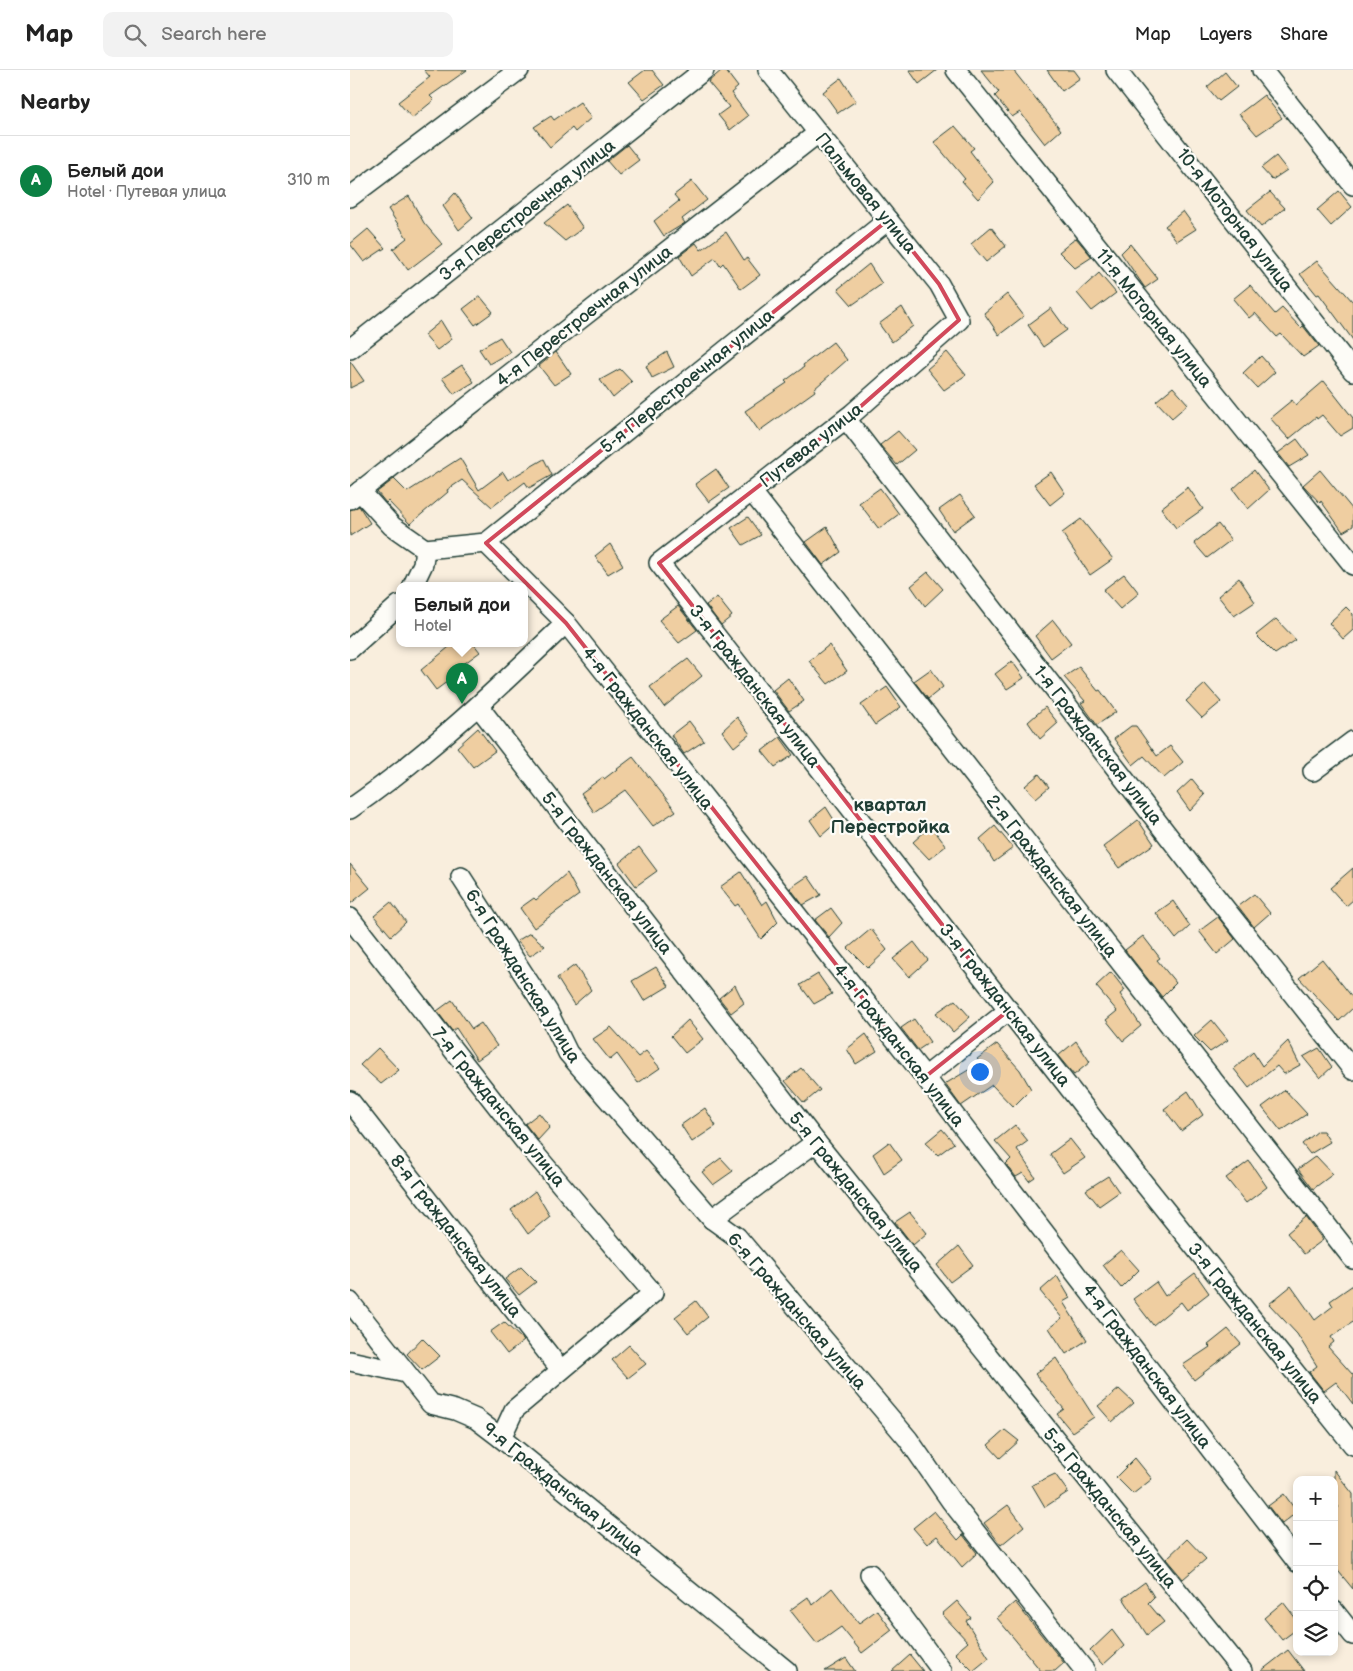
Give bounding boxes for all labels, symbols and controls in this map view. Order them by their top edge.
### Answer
search box [103,12,453,57]
text: Map [25,20,73,49]
icon: search [121,21,149,49]
text: Search here [161,23,267,46]
text: Map [1135,24,1171,45]
text: Layers [1199,24,1252,45]
text: Share [1280,24,1328,45]
text: Nearby [20,90,90,115]
street label: Пальмовая улица [810,129,921,258]
street label: 3-я Перестроечная улица [435,135,620,286]
street label: 10-я Моторная улица [1172,144,1297,296]
text: Белый дои [67,160,164,183]
text: A [31,171,41,190]
text: 310 m [287,171,330,190]
text: Hotel · Путевая улица [67,183,227,202]
street label: 4-я Перестроечная улица [492,241,677,392]
street label: 11-я Моторная улица [1091,245,1216,392]
street label: 5-я Перестроечная улица [596,305,779,458]
street label: Путевая улица [756,398,867,492]
popup [396,582,528,647]
text: Белый дои [414,594,510,617]
street label: 3-я Гражданская улица [684,601,825,772]
text: Hotel [414,617,452,636]
street label: 4-я Гражданская улица [578,643,718,814]
street label: 1-я Гражданская улица [1029,661,1167,830]
pin: A [446,663,478,704]
street label: 5-я Гражданская улица [537,788,677,959]
street label: 2-я Гражданская улица [982,791,1122,962]
district label: квартал Перестройка [830,794,951,839]
street label: 6-я Гражданская улица [460,886,585,1067]
street label: 3-я Гражданская улица [934,920,1075,1091]
street label: 4-я Гражданская улица [829,960,969,1131]
street label: 7-я Гражданская улица [428,1023,570,1191]
your location [967,1059,993,1085]
street label: 5-я Гражданская улица [784,1108,927,1277]
street label: 8-я Гражданская улица [386,1151,526,1322]
street label: 6-я Гражданская улица [723,1229,871,1394]
street label: 3-я Гражданская улица [1183,1239,1326,1408]
street label: 4-я Гражданская улица [1078,1280,1216,1453]
street label: 9-я Гражданская улица [478,1418,647,1561]
street label: 5-я Гражданская улица [1038,1424,1181,1593]
map controls [1293,1476,1338,1656]
button: + [1293,1476,1338,1521]
button: − [1293,1521,1338,1566]
button: locate [1293,1566,1338,1611]
button: layers [1293,1611,1338,1656]

